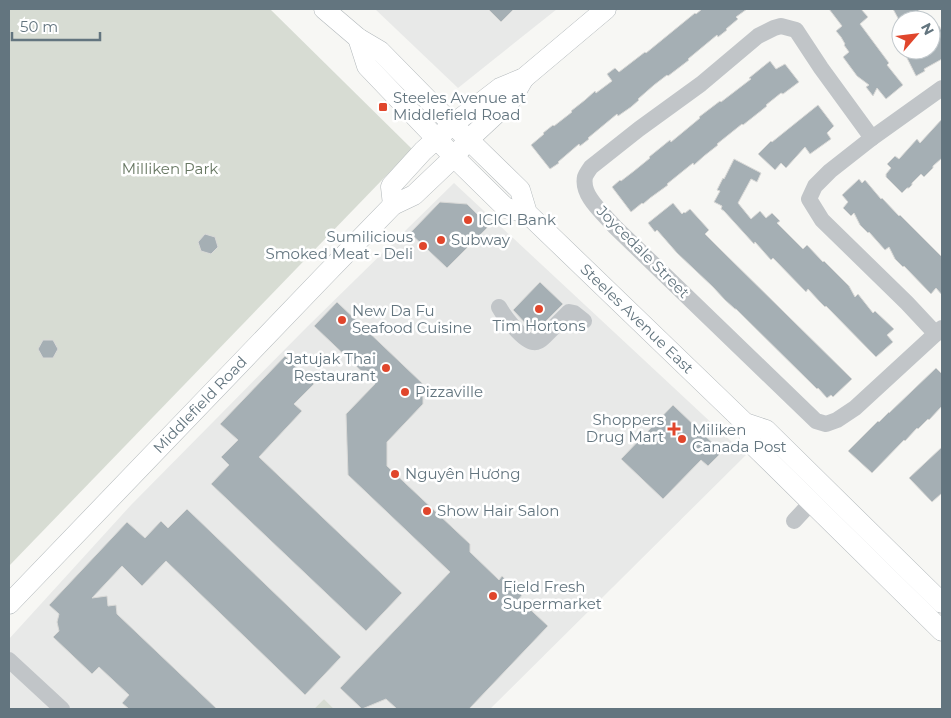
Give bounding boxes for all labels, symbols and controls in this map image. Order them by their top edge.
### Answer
scale bar [12,10,100,42]
north arrow [891,10,941,60]
text: 50 m [20,17,58,36]
text: N [917,20,938,38]
place label: Steeles Avenue at Middlefield Road [393,88,526,124]
marker: Steeles Avenue at Middlefield Road [377,101,389,113]
park label: Milliken Park [122,159,218,178]
street label: Joycedale Street [592,201,694,302]
place label: ICICI Bank [478,210,556,229]
marker: ICICI Bank [462,214,474,226]
place label: Sumilicious Smoked Meat - Deli [265,227,413,263]
place label: Subway [451,230,511,249]
marker: Subway [435,234,447,246]
marker: Sumilicious Smoked Meat - Deli [417,240,429,252]
street label: Steeles Avenue East [576,259,698,377]
place label: New Da Fu Seafood Cuisine [352,301,472,337]
marker: Tim Hortons [533,303,545,315]
marker: New Da Fu Seafood Cuisine [336,314,348,326]
place label: Tim Hortons [492,316,586,335]
place label: Jatujak Thai Restaurant [285,349,376,385]
street label: Middlefield Road [149,352,251,457]
marker: Jatujak Thai Restaurant [380,362,392,374]
place label: Pizzaville [415,382,483,401]
marker: Pizzaville [399,386,411,398]
place label: Shoppers Drug Mart [586,410,664,446]
place label: Miliken Canada Post [692,420,787,456]
marker: Shoppers Drug Mart [668,423,680,435]
marker: Miliken Canada Post [676,433,688,445]
place label: Nguyên Hương [405,464,520,483]
marker: Nguyên Hương [389,468,401,480]
place label: Show Hair Salon [437,501,559,520]
marker: Show Hair Salon [421,505,433,517]
place label: Field Fresh Supermarket [503,577,602,613]
marker: Field Fresh Supermarket [487,590,499,602]

